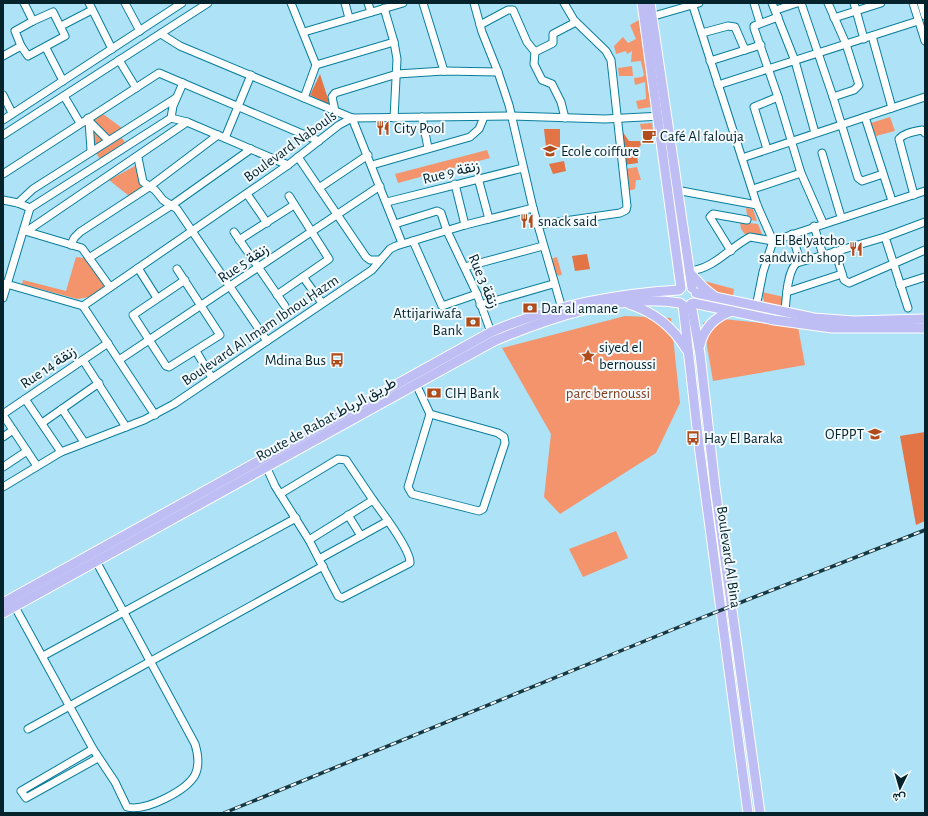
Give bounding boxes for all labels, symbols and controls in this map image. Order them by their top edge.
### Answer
street label: Boulevard Nabouls [241,108,339,185]
restaurant icon: City Pool [375,120,391,136]
place label: City Pool [394,121,445,136]
cafe icon: Café Al falouja [641,128,657,144]
place label: Café Al falouja [660,129,744,144]
school or university icon: Ecole coiffure [542,143,558,159]
place label: Ecole coiffure [561,144,639,159]
street label: Rue 9 زنقة [421,158,481,188]
restaurant icon: snack said [519,213,535,229]
place label: snack said [538,214,597,229]
place label: El Belyatcho sandwich shop [759,233,845,265]
street label: Rue 5 زنقة [215,241,272,287]
restaurant icon: El Belyatcho sandwich shop [848,241,864,257]
street label: Rue 3 زنقة [465,252,502,311]
street label: Boulevard Al Imam Ibnou Hazm [179,272,341,388]
bank icon: Dar al amane [522,300,538,316]
place label: Dar al amane [541,301,618,316]
place label: Attijariwafa Bank [393,306,462,338]
bank icon: Attijariwafa Bank [465,314,481,330]
place label: siyed el bernoussi [599,340,656,372]
street label: Rue 14 زنقة [18,343,79,392]
place icon: siyed el bernoussi [580,348,596,364]
bus stop icon: Mdina Bus [329,352,345,368]
place label: Mdina Bus [265,353,326,368]
street label: Route de Rabat طريق الرباط [254,375,400,466]
bank icon: CIH Bank [426,385,442,401]
place label: CIH Bank [445,386,499,401]
park label: parc bernoussi [566,386,650,401]
school or university icon: OFPPT [867,426,883,442]
place label: OFPPT [825,427,865,442]
bus stop icon: Hay El Baraka [685,430,701,446]
place label: Hay El Baraka [704,431,783,446]
street label: Boulevard Al Bina [714,505,743,609]
north arrow [880,768,920,808]
text: ش [892,790,906,804]

